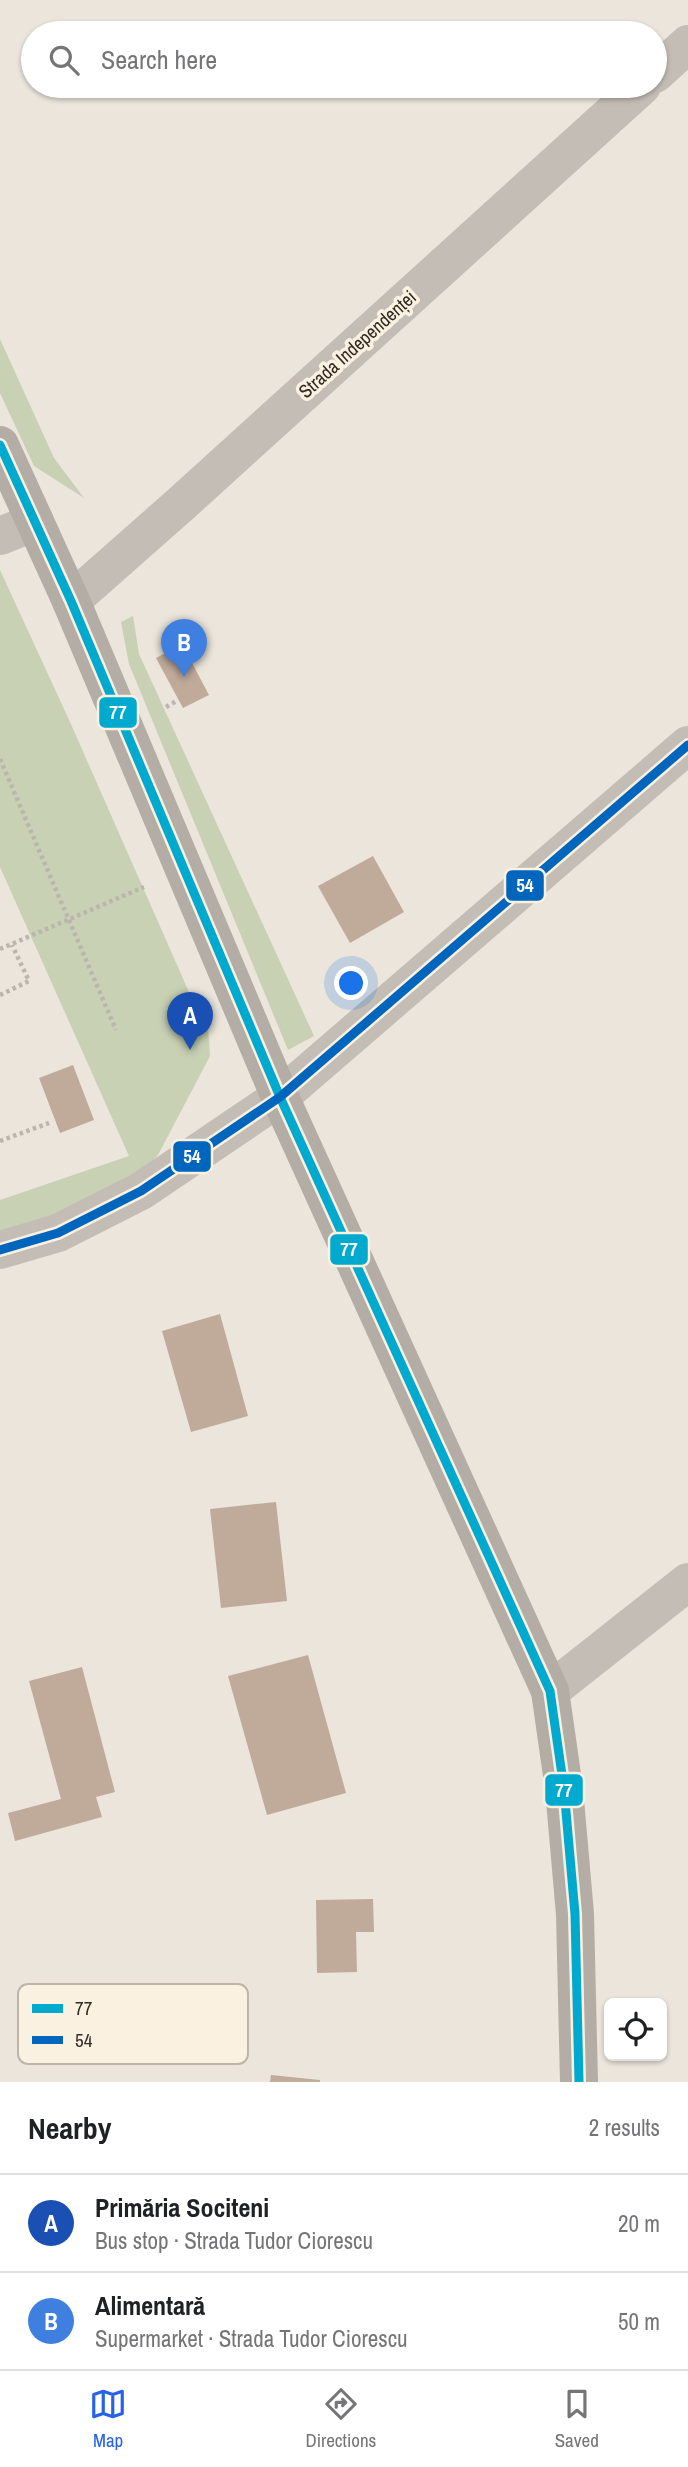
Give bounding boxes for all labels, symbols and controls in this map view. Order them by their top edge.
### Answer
search box [21,21,667,98]
icon: search [45,41,83,79]
text: Search here [101,42,217,77]
street label: Strada Independenței [293,284,421,404]
pin: B [161,619,207,677]
line badge: 77 [98,696,138,729]
text: 77 [109,699,127,725]
line badge: 54 [505,869,545,902]
text: 54 [516,872,534,898]
your location [334,966,368,1000]
pin: A [167,992,213,1050]
line badge: 54 [172,1140,212,1173]
text: 54 [183,1143,201,1169]
line badge: 77 [329,1233,369,1266]
text: 77 [340,1236,358,1262]
line badge: 77 [544,1773,584,1807]
text: 77 [555,1777,573,1803]
legend [18,1984,248,2064]
text: 77 [75,1995,93,2021]
map controls [604,1998,667,2061]
button: locate [604,1998,667,2061]
text: 54 [75,2027,93,2053]
text: Nearby [28,2108,111,2148]
text: 2 results [589,2112,660,2143]
text: Primăria Sociteni [95,2190,269,2225]
text: A [44,2208,58,2239]
text: 20 m [618,2208,660,2239]
text: Bus stop · Strada Tudor Ciorescu [95,2225,373,2256]
text: Alimentară [95,2288,205,2323]
text: B [44,2306,58,2337]
text: 50 m [618,2306,660,2337]
text: Supermarket · Strada Tudor Ciorescu [95,2323,408,2354]
tab: Map [89,2385,127,2453]
tab: Directions [305,2385,376,2453]
tab: Saved [555,2385,599,2453]

